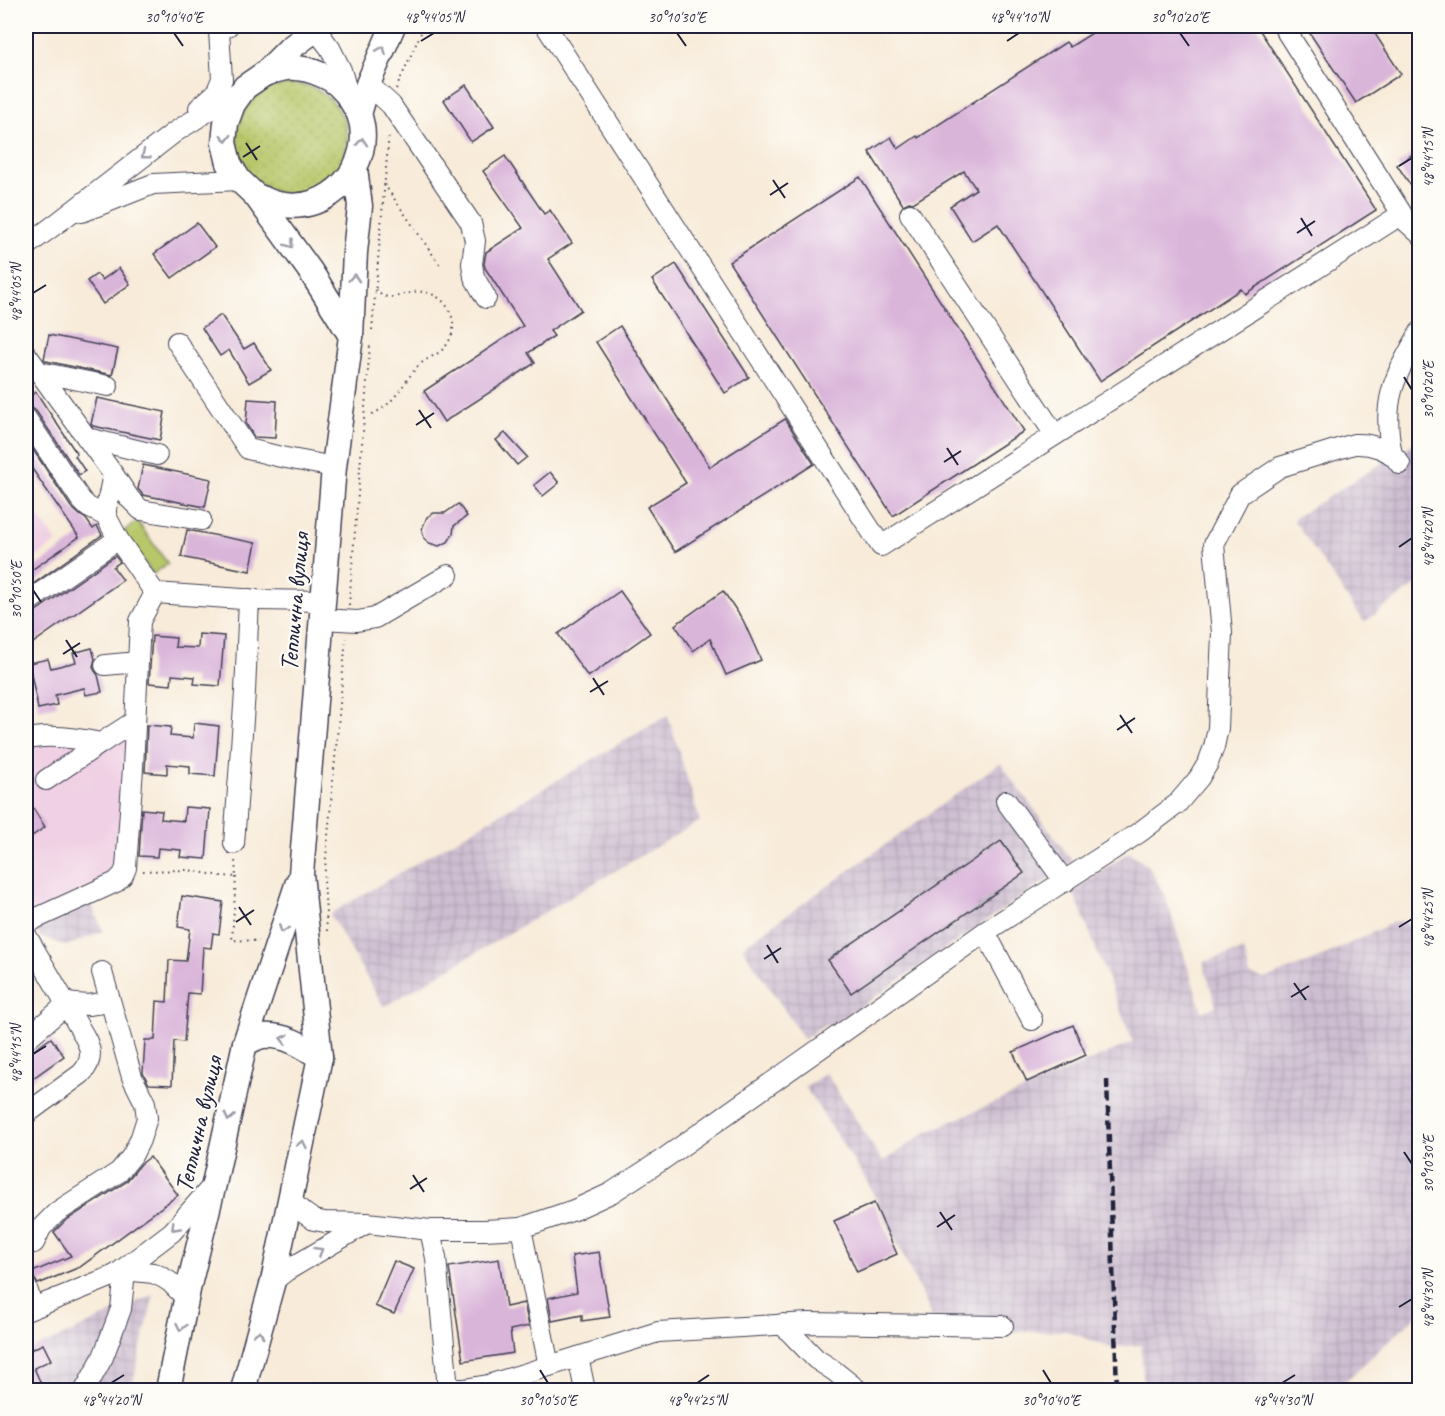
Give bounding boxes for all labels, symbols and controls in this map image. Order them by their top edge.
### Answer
text: 30°10'40"E [145,8,205,27]
text: 48°44'05"N [404,8,467,27]
text: 30°10'30"E [648,8,708,27]
text: 48°44'10"N [989,8,1052,27]
text: 30°10'20"E [1151,8,1211,27]
one-way arrow [375,45,387,56]
text: 48°44'15"N [1419,125,1438,188]
one-way arrow [219,134,232,143]
one-way arrow [355,137,368,146]
one-way arrow [140,148,151,159]
one-way arrow [283,237,294,248]
text: 48°44'05"N [7,260,26,323]
one-way arrow [347,273,360,282]
text: 30°10'20"E [1419,359,1438,419]
text: 48°44'20"N [1419,505,1438,568]
street label: Теплична вулиця [272,529,317,673]
text: 30°10'50"E [7,559,26,619]
text: 48°44'25"N [1419,886,1438,949]
one-way arrow [277,924,290,934]
text: 48°44'15"N [7,1021,26,1084]
one-way arrow [279,1034,289,1047]
street label: Теплична вулиця [167,1051,231,1195]
one-way arrow [223,1111,236,1121]
text: 30°10'30"E [1419,1133,1438,1193]
one-way arrow [295,1139,308,1149]
one-way arrow [171,1221,182,1231]
one-way arrow [313,1247,323,1259]
text: 48°44'30"N [1419,1266,1438,1329]
one-way arrow [175,1322,188,1332]
one-way arrow [251,1329,264,1339]
text: 48°44'20"N [81,1391,144,1410]
text: 30°10'50"E [519,1391,579,1410]
text: 48°44'25"N [667,1391,730,1410]
text: 30°10'40"E [1022,1391,1082,1410]
text: 48°44'30"N [1252,1391,1315,1410]

